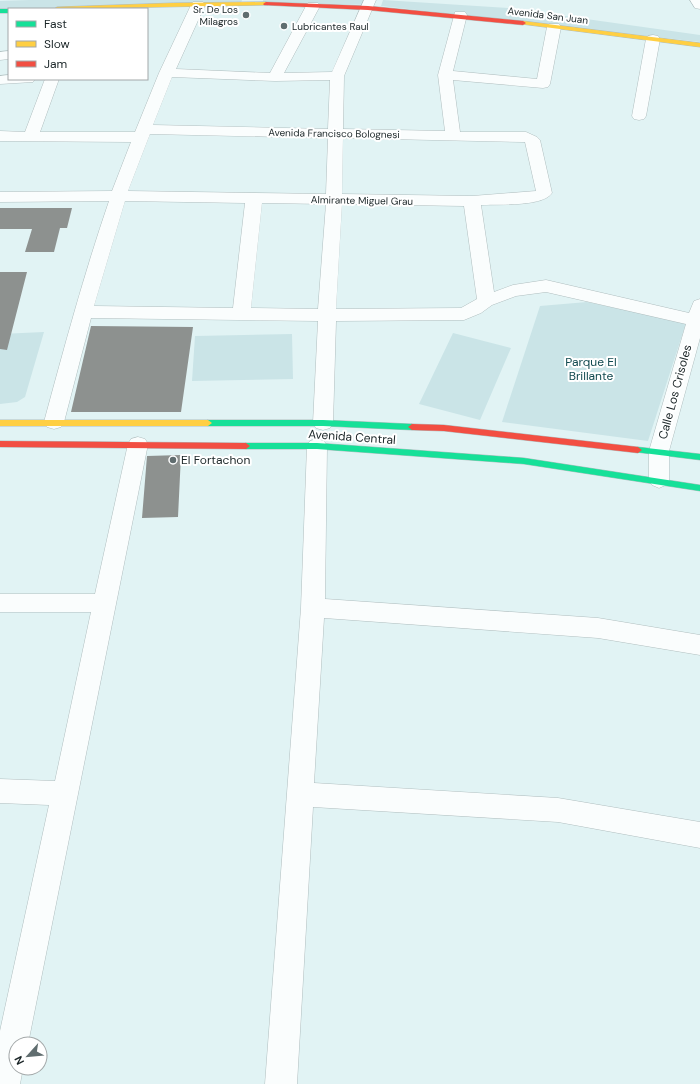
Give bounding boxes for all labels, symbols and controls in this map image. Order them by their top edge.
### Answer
place label: Sr. De Los Milagros [193,3,238,28]
street label: Avenida San Juan [507,4,589,27]
legend [8,8,148,80]
marker: Sr. De Los Milagros [241,10,251,20]
text: Fast [44,16,67,32]
place label: Lubricantes Raul [292,20,369,33]
marker: Lubricantes Raul [279,21,289,31]
text: Slow [44,36,70,52]
text: Jam [44,56,67,72]
street label: Avenida Francisco Bolognesi [268,126,400,141]
street label: Almirante Miguel Grau [311,193,414,208]
street label: Calle Los Crisoles [655,343,695,441]
park label: Parque El Brillante [565,354,617,384]
street label: Avenida Central [308,426,396,448]
place label: El Fortachon [181,452,250,468]
marker: El Fortachon [168,455,178,465]
north arrow [8,1036,48,1076]
text: N [11,1054,27,1067]

